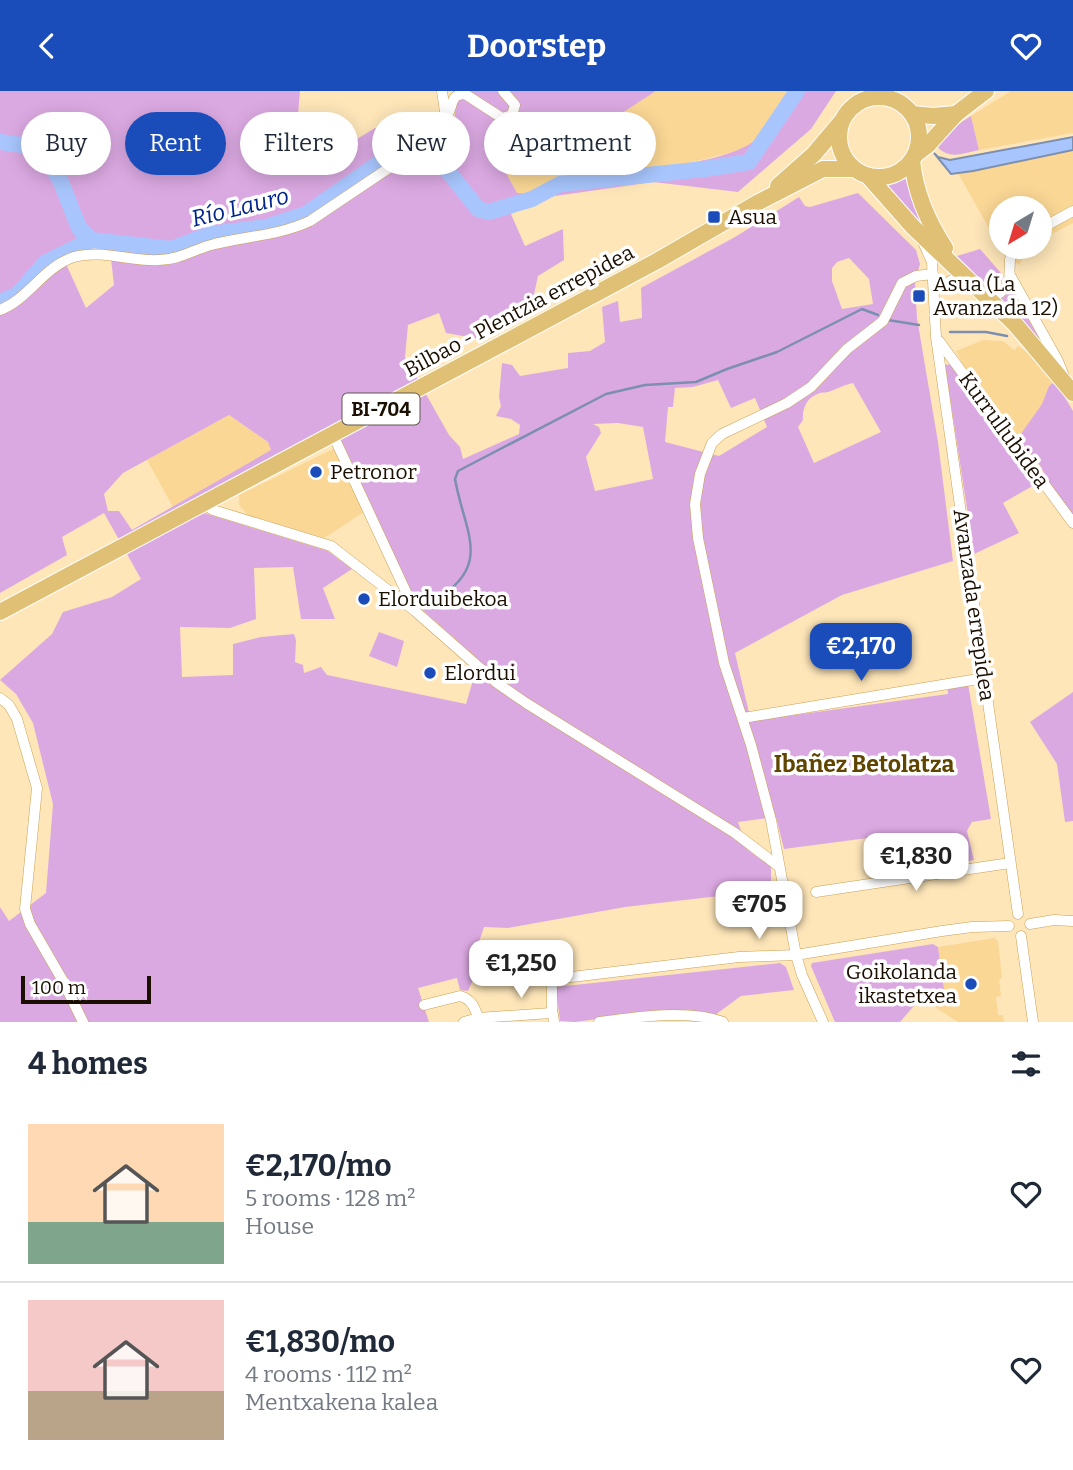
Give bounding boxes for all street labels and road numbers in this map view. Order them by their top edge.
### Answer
street label: Bilbao - Plentzia errepidea [400,239,639,383]
street label: Kurrullubidea [953,367,1055,494]
road number: BI-704 [342,393,420,425]
street label: Avanzada errepidea [948,507,1000,703]

